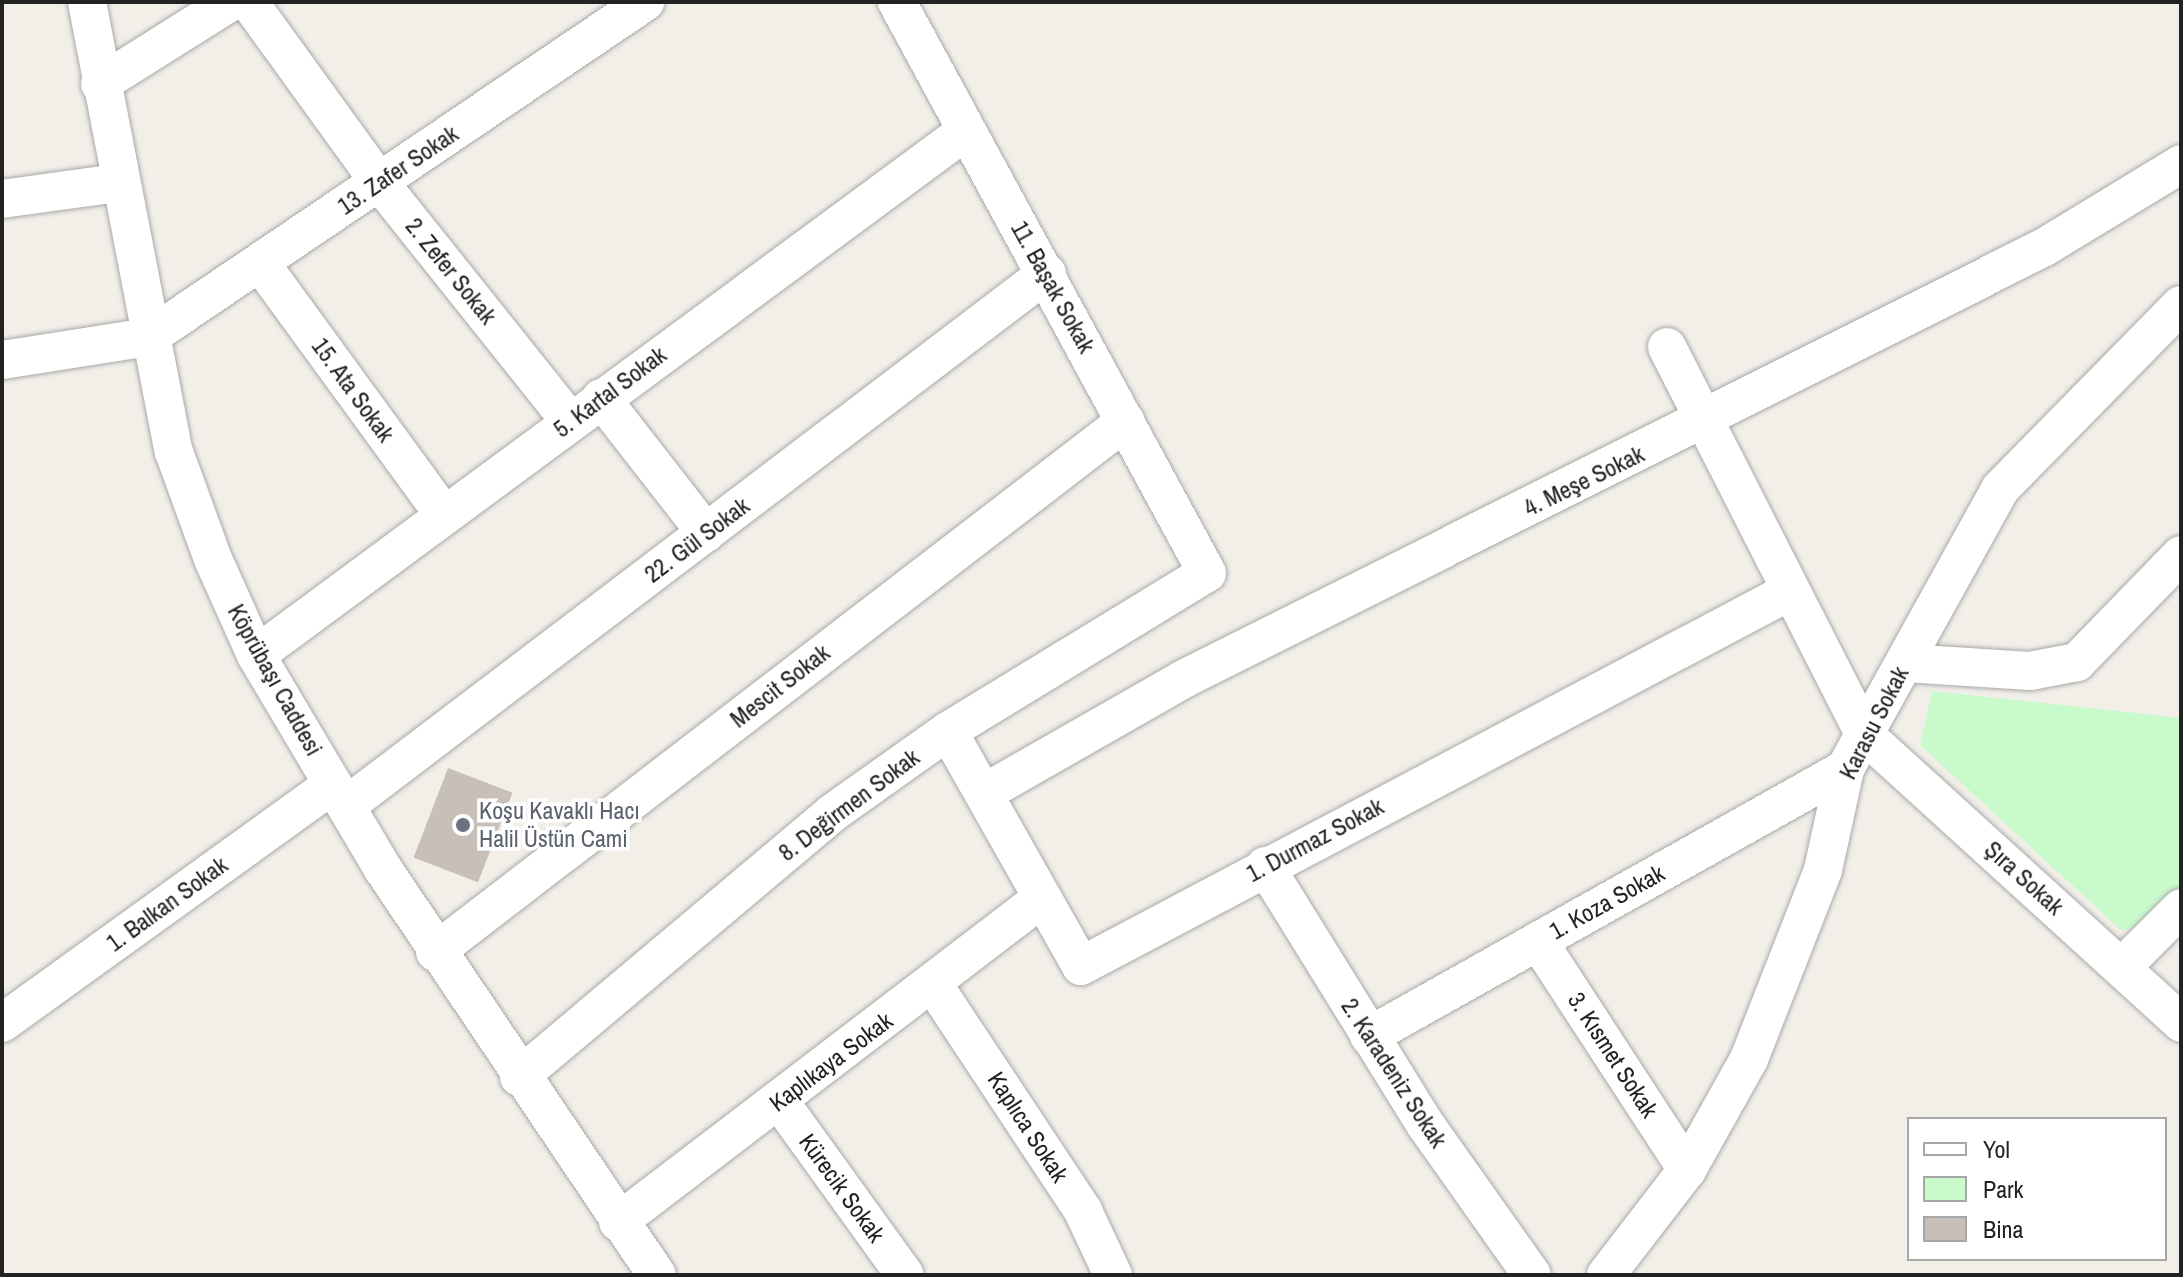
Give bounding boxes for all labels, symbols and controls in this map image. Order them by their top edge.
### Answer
street label: 13. Zafer Sokak [332,119,464,221]
street label: 2. Zefer Sokak [400,212,502,330]
street label: 11. Başak Sokak [1005,216,1101,358]
street label: 15. Ata Sokak [305,332,401,448]
street label: 5. Kartal Sokak [548,340,672,444]
street label: 4. Meşe Sokak [1519,440,1649,522]
street label: 22. Gül Sokak [639,491,755,589]
street label: Köprübaşı Caddesi [222,599,328,761]
street label: Mescit Sokak [725,638,835,734]
street label: Karasu Sokak [1833,662,1915,784]
street label: 8. Değirmen Sokak [773,743,925,867]
street label: 1. Durmaz Sokak [1242,792,1388,888]
place label: Koşu Kavaklı Hacı Halil Üstün Cami [479,797,640,853]
marker: Koşu Kavaklı Hacı Halil Üstün Cami [454,816,472,834]
street label: Şıra Sokak [1979,835,2069,921]
street label: 1. Balkan Sokak [101,851,233,957]
street label: 1. Koza Sokak [1545,859,1669,945]
street label: 3. Kısmet Sokak [1562,987,1664,1123]
street label: 2. Karadeniz Sokak [1335,993,1453,1153]
street label: Kaplıkaya Sokak [764,1006,898,1118]
street label: Kaplıca Sokak [982,1066,1074,1188]
legend [1907,1117,2167,1261]
street label: Kürecik Sokak [793,1128,891,1248]
text: Yol [1983,1133,2010,1165]
text: Park [1983,1173,2023,1205]
text: Bina [1983,1213,2024,1245]

